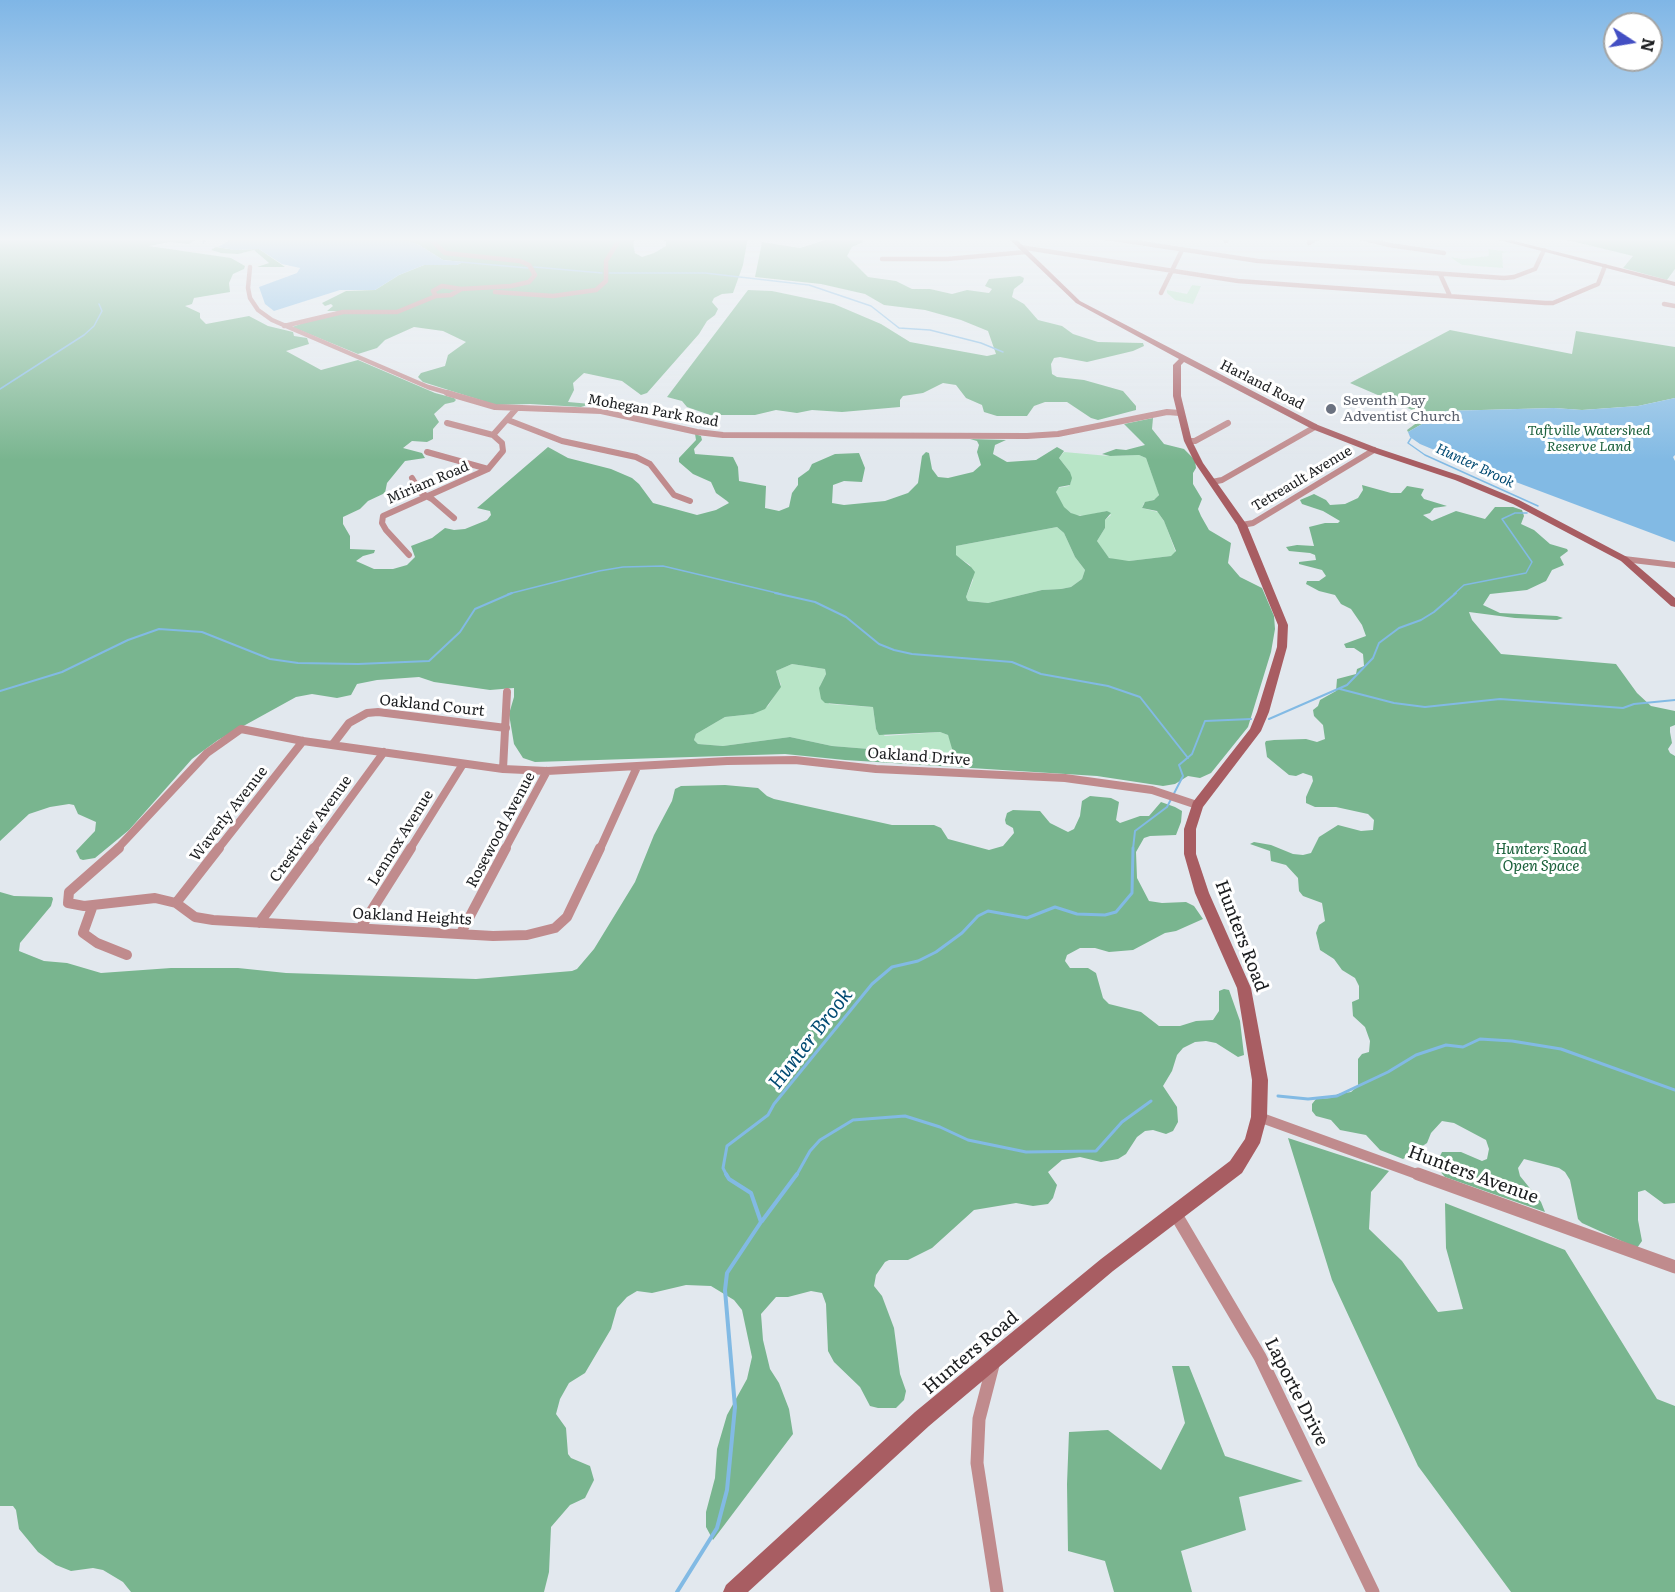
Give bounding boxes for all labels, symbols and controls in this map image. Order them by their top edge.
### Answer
north arrow [1603,12,1663,72]
text: N [1636,36,1662,54]
street label: Harland Road [1217,357,1307,413]
street label: Mohegan Park Road [586,391,720,431]
place label: Seventh Day Adventist Church [1343,393,1460,425]
marker: Seventh Day Adventist Church [1324,402,1338,416]
park label: Taftville Watershed Reserve Land [1528,423,1650,455]
water label: Hunter Brook [1433,440,1517,492]
street label: Tetreault Avenue [1249,443,1355,515]
street label: Miriam Road [384,458,472,508]
street label: Oakland Court [379,692,485,720]
street label: Oakland Drive [867,744,971,770]
street label: Waverly Avenue [186,763,272,865]
street label: Rosewood Avenue [463,769,539,891]
street label: Crestview Avenue [266,772,356,886]
street label: Lennox Avenue [364,787,438,889]
park label: Hunters Road Open Space [1495,841,1587,876]
street label: Hunters Road [1210,877,1272,995]
street label: Oakland Heights [352,905,472,929]
water label: Hunter Brook [764,984,858,1094]
street label: Hunters Avenue [1405,1141,1541,1209]
street label: Hunters Road [919,1307,1023,1399]
street label: Laporte Drive [1260,1334,1332,1450]

